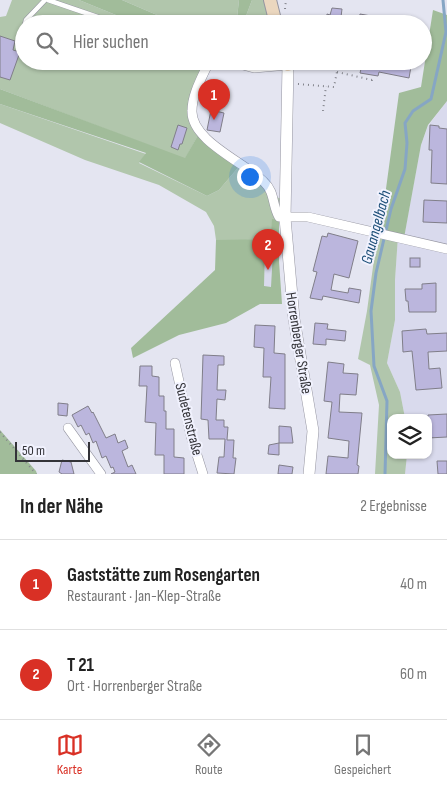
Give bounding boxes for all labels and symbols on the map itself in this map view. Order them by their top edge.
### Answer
pin: 1 [198,79,230,120]
your location [237,164,263,190]
water label: Gauangelbach [357,188,395,266]
pin: 2 [252,229,284,270]
street label: Horrenberger Straße [281,291,316,395]
street label: Sudetenstraße [170,381,207,457]
scale bar [15,439,90,462]

